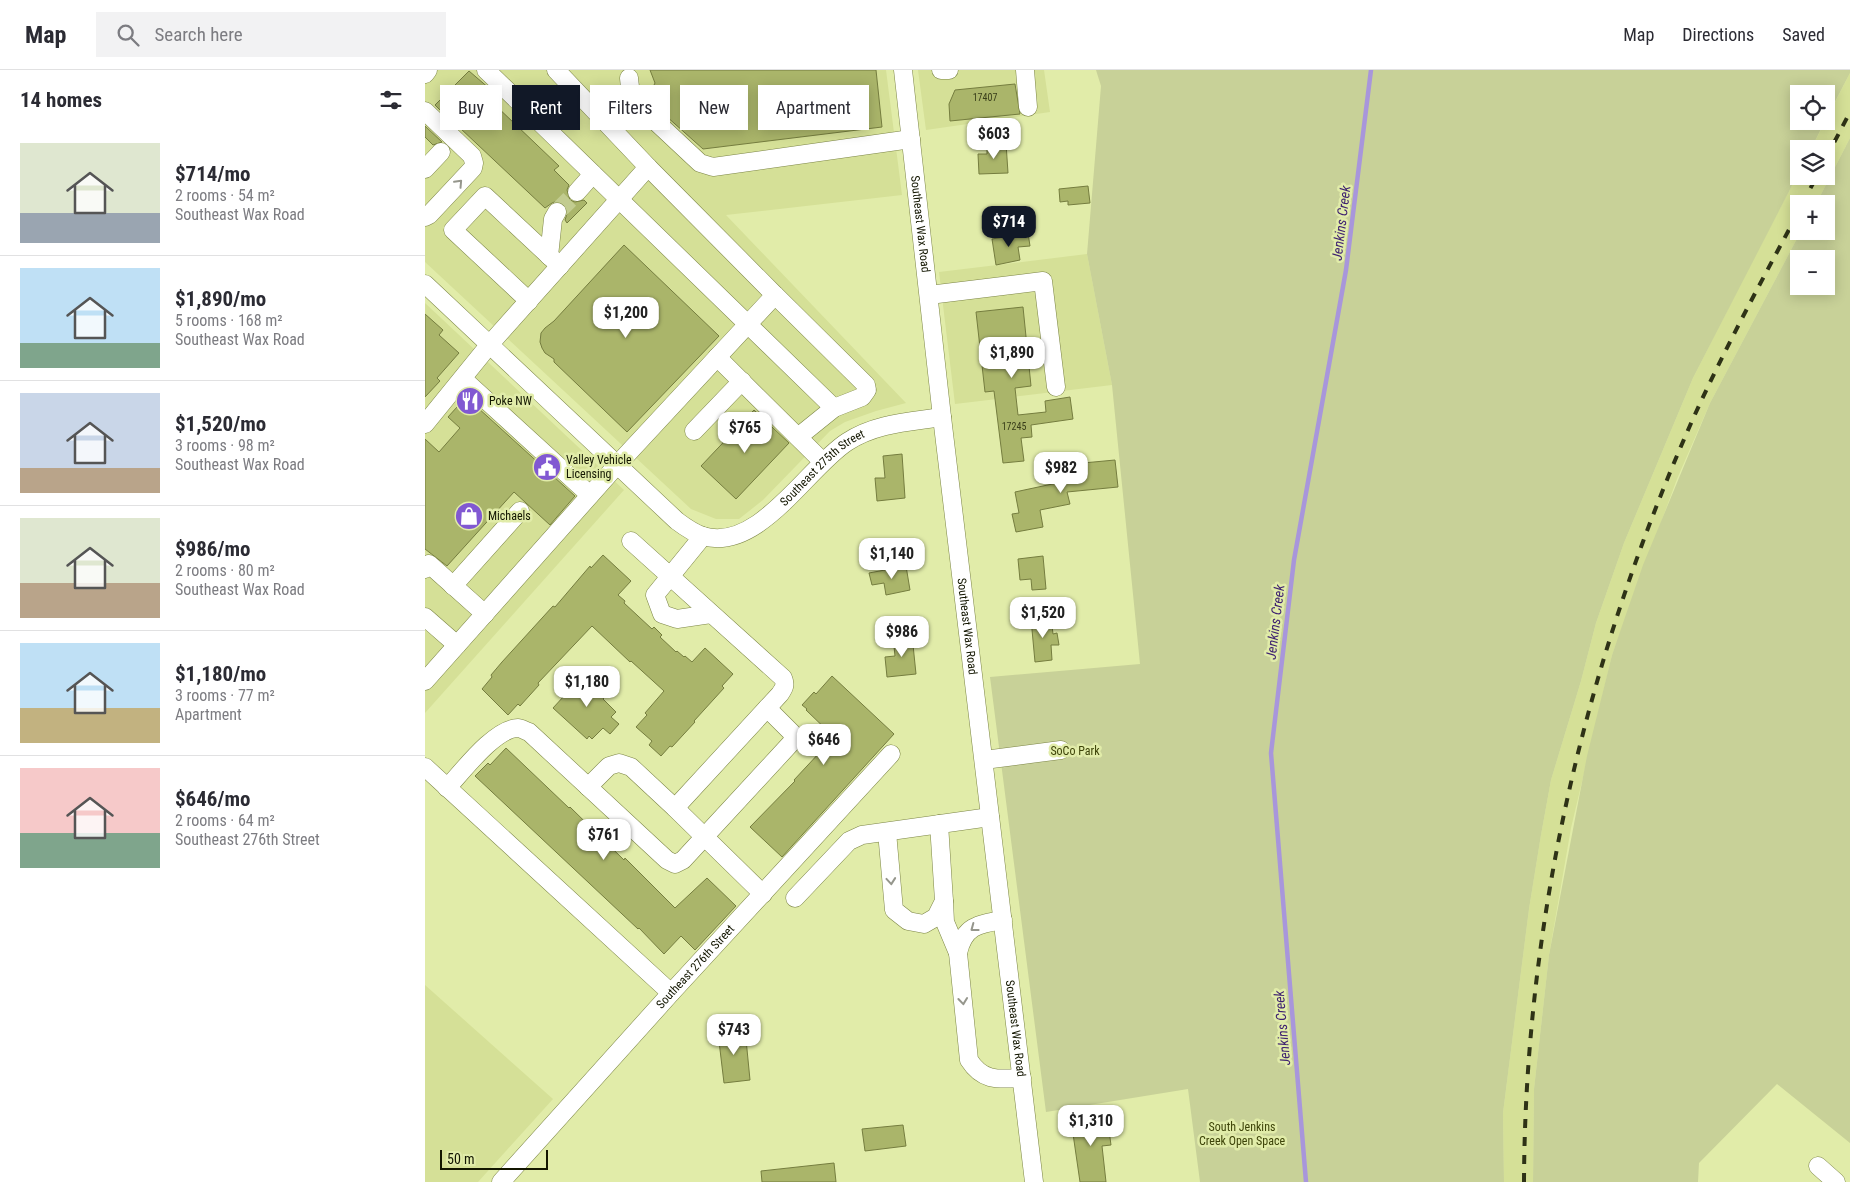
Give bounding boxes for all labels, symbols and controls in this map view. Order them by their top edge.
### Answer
search box [96,12,446,57]
text: Map [25,21,66,49]
icon: search [114,21,142,49]
text: Search here [154,23,243,46]
text: Map [1623,24,1654,45]
text: Directions [1682,24,1754,45]
text: Saved [1782,24,1825,45]
chip: Buy [440,85,502,130]
chip: Rent [512,85,580,130]
chip: Filters [590,85,670,130]
chip: New [680,85,748,130]
chip: Apartment [758,85,869,130]
map controls [1790,85,1835,295]
button: locate [1790,85,1835,130]
icon: filters [377,86,405,114]
text: 14 homes [20,88,102,112]
house number: 17407 [973,92,997,103]
pin: $603 [964,118,1024,160]
text: $603 [978,124,1010,143]
button: layers [1790,140,1835,185]
text: $714/mo [175,162,250,186]
icon: home [60,163,120,223]
street label: Southeast Wax Road [908,175,933,273]
one-way arrow [453,179,462,188]
water label: Jenkins Creek [1328,184,1354,261]
text: 2 rooms · 54 m² [175,186,275,205]
button: + [1790,195,1835,240]
text: Southeast Wax Road [175,205,305,224]
pin: $714 [979,206,1039,248]
text: $714 [993,212,1025,231]
button: − [1790,250,1835,295]
text: $1,890/mo [175,287,266,311]
icon: home [60,288,120,348]
pin: $1,200 [585,296,667,339]
text: $1,200 [604,303,648,322]
text: 5 rooms · 168 m² [175,311,283,330]
text: Southeast Wax Road [175,330,305,349]
pin: $1,890 [971,336,1053,379]
text: $1,890 [990,343,1034,362]
restaurant icon: Poke NW [455,386,485,416]
place label: Poke NW [489,394,532,408]
text: $1,520/mo [175,412,266,436]
pin: $765 [715,412,775,454]
icon: home [60,413,120,473]
text: $765 [729,418,761,437]
house number: 17245 [1002,421,1026,432]
street label: Southeast 275th Street [777,427,867,509]
text: 3 rooms · 98 m² [175,436,275,455]
public building icon: Valley Vehicle Licensing [532,452,562,482]
pin: $982 [1031,452,1091,494]
place label: Valley Vehicle Licensing [566,453,632,481]
text: Southeast Wax Road [175,455,305,474]
text: $982 [1045,458,1077,477]
shop icon: Michaels [454,501,484,531]
place label: Michaels [488,509,531,523]
text: $986/mo [175,537,250,561]
icon: home [60,538,120,598]
pin: $1,140 [851,538,933,580]
text: $1,140 [870,544,914,563]
text: 2 rooms · 80 m² [175,561,275,580]
street label: Southeast Wax Road [954,577,980,676]
text: Southeast Wax Road [175,580,305,599]
water label: Jenkins Creek [1262,583,1288,660]
pin: $1,520 [1002,596,1084,639]
text: $1,520 [1021,603,1065,622]
pin: $986 [872,616,932,658]
text: $986 [886,622,918,641]
text: $1,180/mo [175,662,266,686]
icon: home [60,663,120,723]
pin: $1,180 [546,666,628,708]
text: $1,180 [565,672,609,691]
text: 3 rooms · 77 m² [175,686,275,705]
text: Apartment [175,705,242,724]
pin: $646 [794,724,854,766]
text: $646 [808,730,840,749]
park label: SoCo Park [1050,744,1100,758]
text: $646/mo [175,787,250,811]
icon: home [60,788,120,848]
text: 2 rooms · 64 m² [175,811,275,830]
pin: $761 [574,818,634,861]
text: $761 [588,825,620,844]
text: Southeast 276th Street [175,830,320,849]
one-way arrow [885,877,896,885]
street label: Southeast 276th Street [653,922,738,1011]
one-way arrow [971,923,980,931]
street label: Southeast Wax Road [1003,979,1028,1078]
water label: Jenkins Creek [1271,989,1293,1066]
one-way arrow [957,998,968,1006]
pin: $743 [704,1014,764,1056]
text: $743 [718,1020,750,1039]
pin: $1,310 [1050,1104,1132,1147]
text: $1,310 [1069,1111,1113,1130]
park label: South Jenkins Creek Open Space [1199,1120,1285,1148]
scale bar [440,1147,547,1170]
text: 50 m [447,1151,475,1167]

